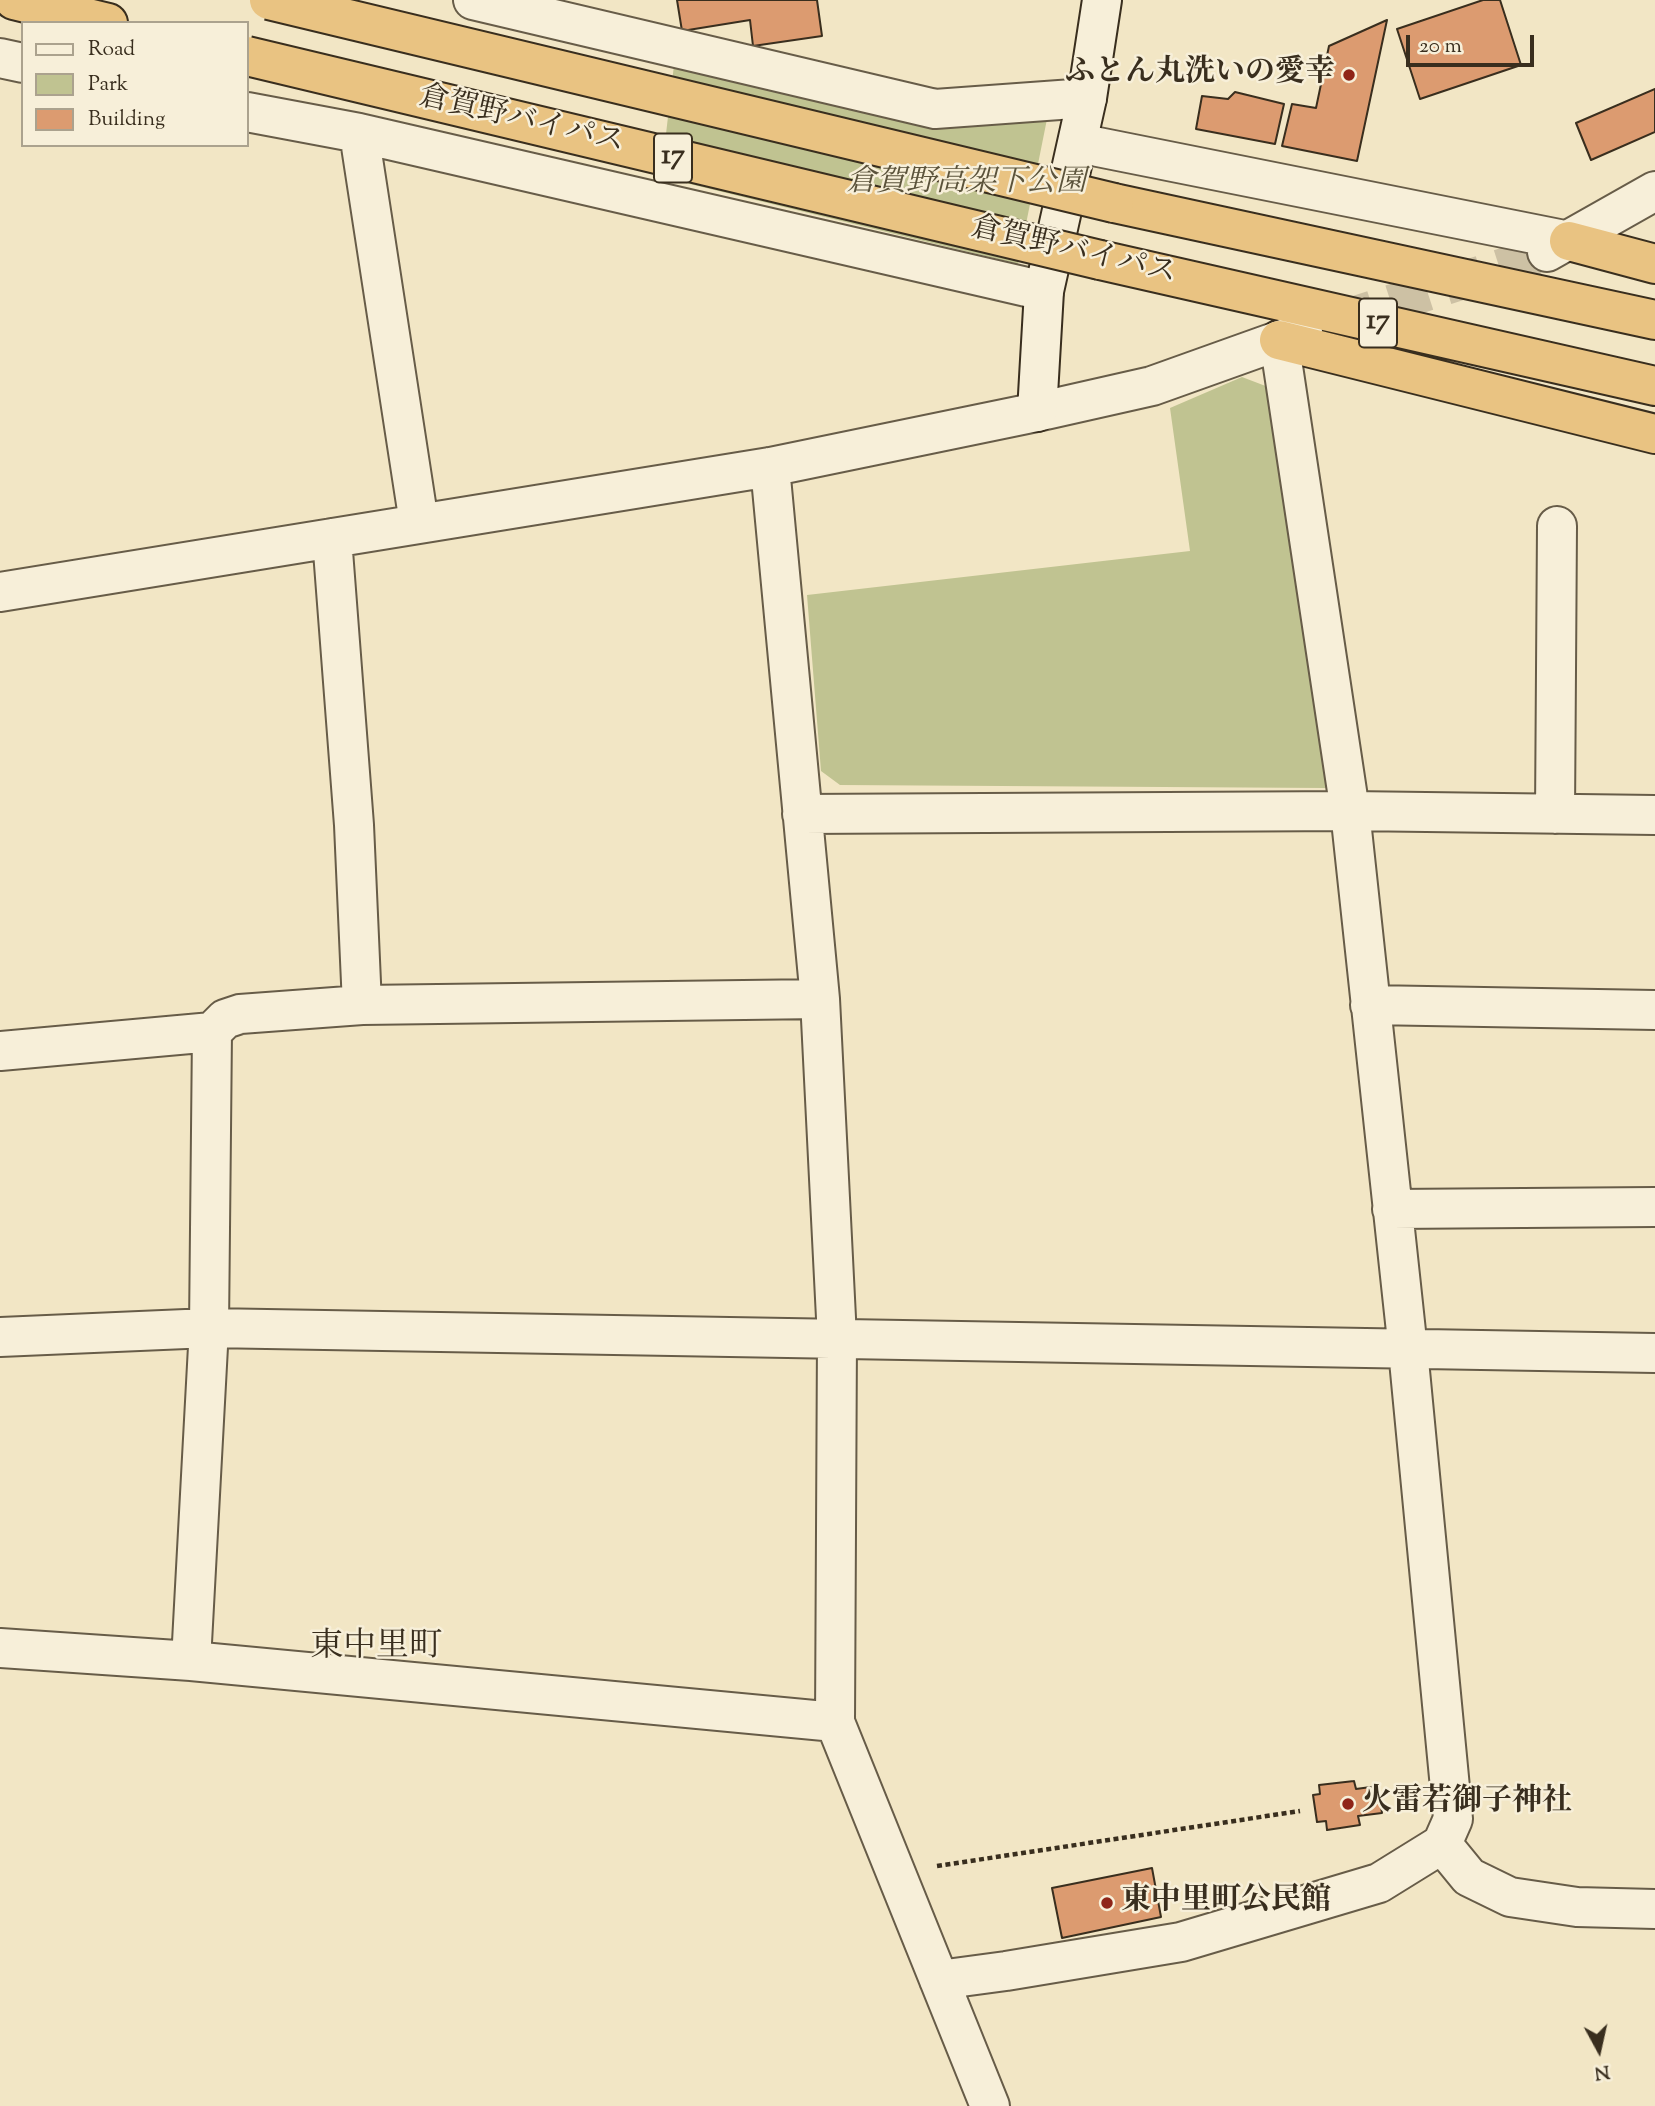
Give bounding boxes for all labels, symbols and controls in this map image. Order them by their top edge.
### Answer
legend [21,21,248,147]
scale bar [1410,21,1538,65]
text: 20 m [1419,32,1462,62]
text: Road [88,35,135,65]
place label: ふとん丸洗いの愛幸 [1065,57,1335,93]
marker: ふとん丸洗いの愛幸 [1341,67,1357,83]
text: Park [88,70,128,100]
street label: 倉賀野バイパス [415,81,627,163]
text: Building [88,105,165,135]
road number: 17 [654,134,692,182]
park label: 倉賀野高架下公園 [846,167,1086,203]
street label: 倉賀野バイパス [967,212,1179,294]
road number: 17 [1359,298,1397,348]
district label: 東中里町 [310,1629,442,1669]
place label: 火雷若御子神社 [1362,1786,1572,1822]
marker: 火雷若御子神社 [1340,1796,1356,1812]
place label: 東中里町公民館 [1121,1885,1331,1921]
marker: 東中里町公民館 [1099,1895,1115,1911]
north arrow [1564,2015,1634,2085]
text: N [1593,2057,1611,2086]

